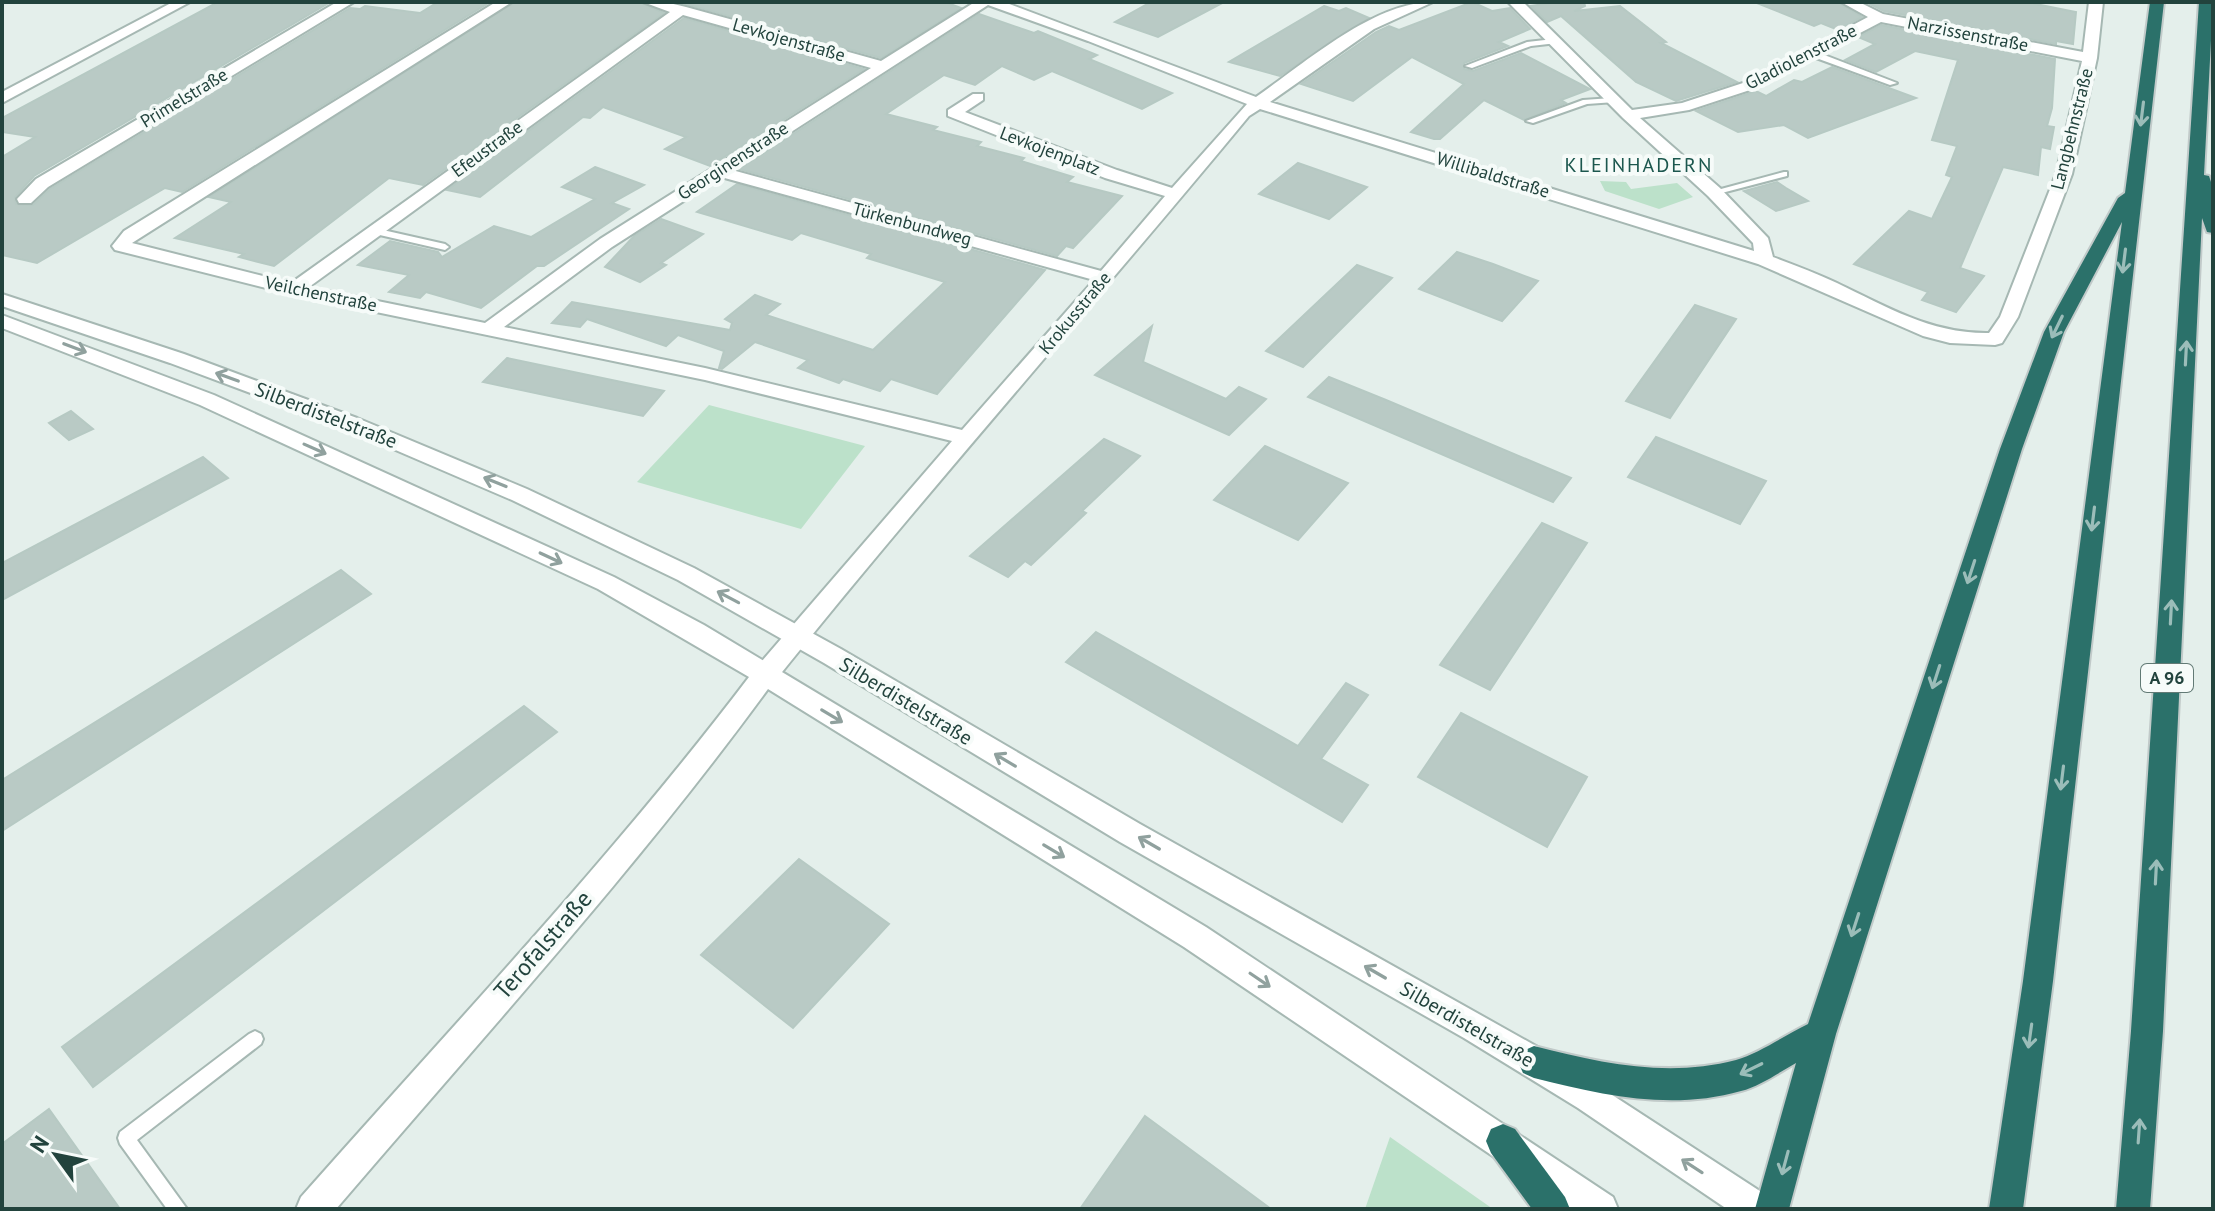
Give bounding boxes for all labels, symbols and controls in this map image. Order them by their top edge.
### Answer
street label: Narzissenstraße [1906,11,2031,57]
street label: Levkojenstraße [730,12,848,67]
street label: Gladiolenstraße [1741,19,1860,95]
street label: Primelstraße [136,62,232,133]
street label: Langbehnstraße [2045,66,2098,192]
one-way arrow [2134,101,2149,126]
street label: Efeustraße [447,115,527,182]
street label: Georginenstraße [673,116,792,205]
street label: Levkojenplatz [997,121,1104,180]
street label: Willibaldstraße [1434,146,1553,203]
district label: KLEINHADERN [1565,152,1713,178]
street label: Türkenbundweg [850,197,974,250]
one-way arrow [2116,248,2131,273]
street label: Krokusstraße [1033,267,1116,359]
street label: Veilchenstraße [262,270,379,317]
one-way arrow [2049,314,2064,338]
one-way arrow [2179,340,2194,367]
one-way arrow [62,342,87,356]
one-way arrow [215,369,240,383]
street label: Silberdistelstraße [251,376,401,454]
one-way arrow [302,442,326,457]
one-way arrow [483,474,508,488]
one-way arrow [2085,506,2100,532]
one-way arrow [538,551,563,566]
one-way arrow [1962,559,1977,584]
one-way arrow [717,588,741,604]
one-way arrow [2164,599,2179,626]
street label: Silberdistelstraße [835,651,977,751]
one-way arrow [1928,664,1943,690]
road number: A 96 [2141,664,2193,692]
one-way arrow [820,708,843,724]
one-way arrow [994,752,1018,767]
one-way arrow [2055,764,2070,790]
one-way arrow [1138,835,1161,851]
one-way arrow [1042,843,1065,859]
one-way arrow [2149,859,2164,886]
street label: Terofalstraße [487,884,598,1006]
one-way arrow [1847,911,1862,937]
one-way arrow [1364,964,1387,980]
one-way arrow [1248,972,1271,988]
street label: Silberdistelstraße [1395,975,1539,1073]
one-way arrow [2022,1022,2037,1048]
one-way arrow [1739,1062,1763,1077]
north arrow [16,1115,96,1195]
one-way arrow [2132,1118,2147,1145]
text: N [24,1130,55,1158]
one-way arrow [1777,1149,1792,1175]
one-way arrow [1681,1158,1703,1174]

